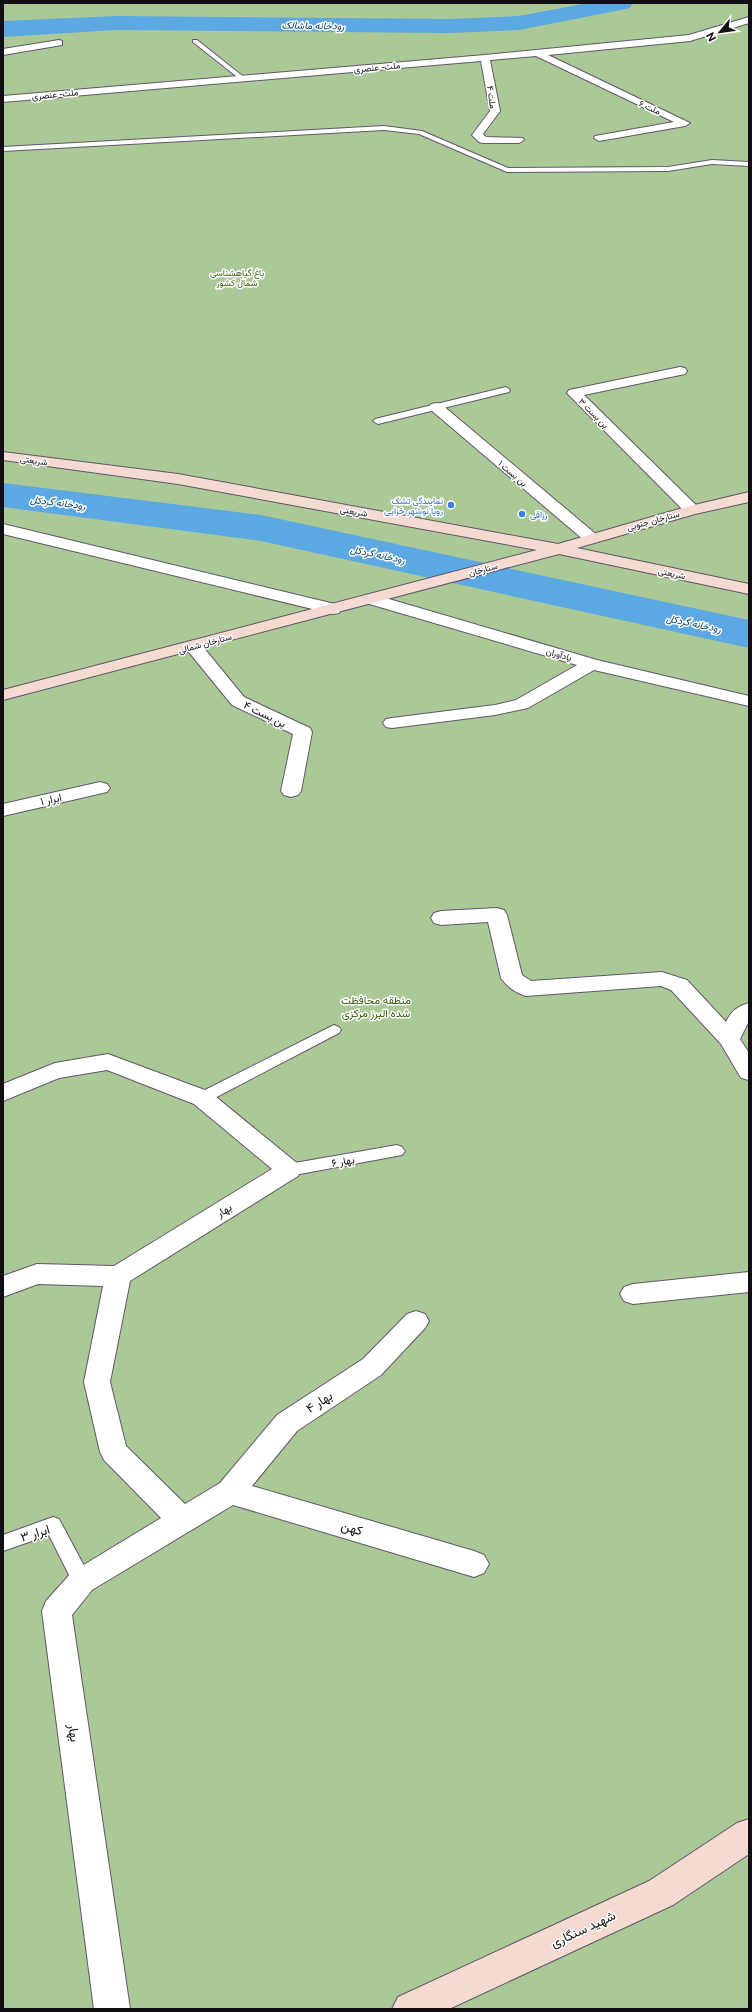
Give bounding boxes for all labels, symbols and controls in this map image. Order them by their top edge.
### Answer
north arrow [700,12,740,52]
water label: رودخانه ماشالک [281,18,345,33]
text: N [704,30,719,44]
street label: ملت - عنصری [353,59,401,76]
street label: ملت ۴ [485,85,499,110]
street label: ملت - عنصری [31,86,79,103]
street label: ملت ۶ [637,97,663,117]
park label: باغ گیاهشناسی شمال کشور [210,267,264,289]
street label: بن بست ۳ [577,396,612,431]
street label: شریعتی [19,453,48,468]
street label: بن بست ۱ [496,458,530,489]
water label: رودخانه گردکل [30,493,87,512]
place label: نمایندگی تشک رویا نوشهر خزایی [384,495,443,517]
marker: نمایندگی تشک رویا نوشهر خزایی [446,500,456,510]
street label: شریعتی [339,503,369,520]
street label: ستارخان جنوبی [625,508,681,533]
marker: رزاقی [517,509,527,519]
place label: رزاقی [530,509,547,521]
water label: رودخانه گردکل [349,542,407,567]
street label: ستارخان [467,560,499,579]
street label: شریعتی [657,565,687,582]
water label: رودخانه گردکل [665,611,723,636]
street label: ستارخان شمالی [177,631,233,656]
street label: یادآوران [545,645,573,664]
street label: بن بست ۴ [241,699,288,730]
street label: ابرار ۱ [39,791,63,808]
park label: منطقه محافظت شده البرز مرکزی [341,994,411,1020]
street label: بهار ۶ [330,1153,356,1170]
street label: بهار [213,1201,234,1221]
street label: بهار ۴ [303,1388,336,1417]
street label: کهن [339,1518,365,1539]
street label: ابرار ۳ [18,1521,52,1546]
street label: بهار [64,1722,83,1743]
street label: شهید سنگاری [548,1907,618,1951]

